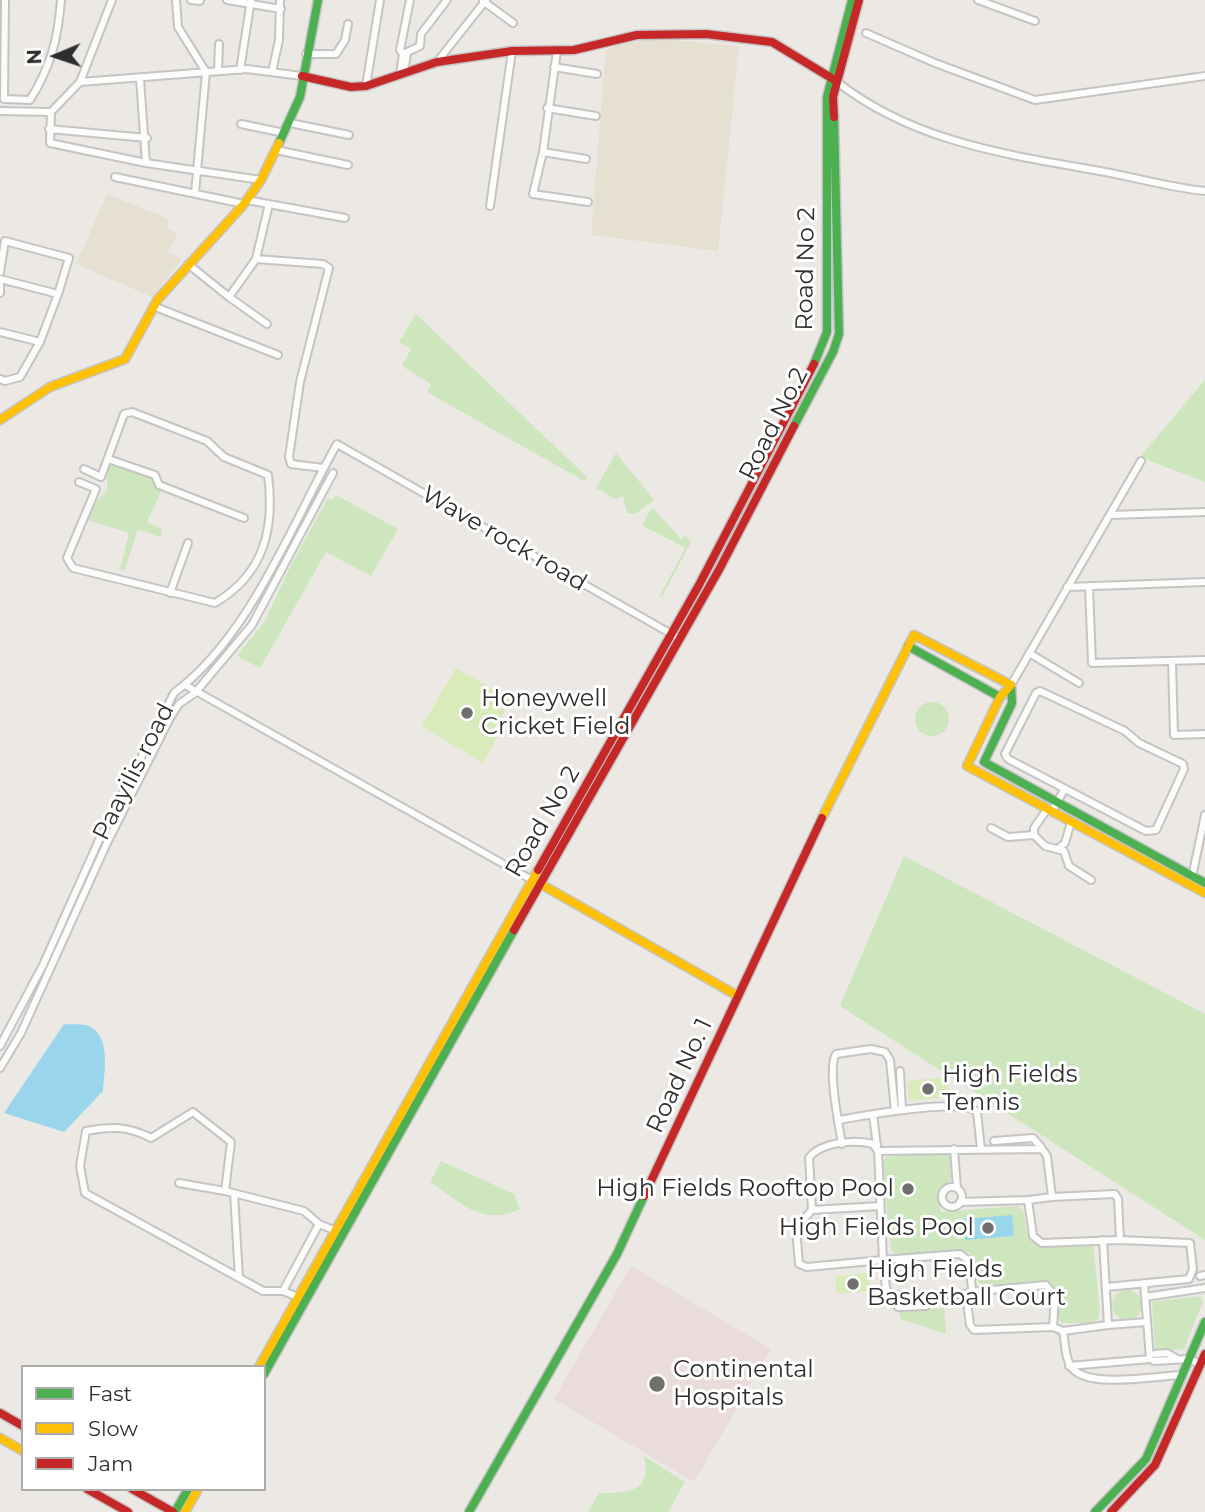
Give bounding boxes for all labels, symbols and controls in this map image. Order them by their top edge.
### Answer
north arrow [21,21,91,91]
text: N [23,49,46,65]
street label: Road No 2 [791,207,821,331]
street label: Road No.2 [733,363,815,485]
street label: Wave rock road [416,480,592,598]
place label: Honeywell Cricket Field [481,685,630,741]
street label: Paayilis road [87,699,181,845]
marker: Honeywell Cricket Field [459,705,475,721]
street label: Road No 2 [500,761,586,883]
street label: Road No. 1 [641,1014,719,1138]
place label: High Fields Tennis [942,1061,1078,1117]
marker: High Fields Tennis [920,1081,936,1097]
place label: High Fields Rooftop Pool [596,1175,894,1203]
marker: High Fields Rooftop Pool [900,1181,916,1197]
place label: High Fields Pool [779,1214,974,1242]
marker: High Fields Pool [980,1220,996,1236]
place label: High Fields Basketball Court [867,1256,1066,1312]
marker: High Fields Basketball Court [845,1276,861,1292]
place label: Continental Hospitals [673,1356,814,1412]
legend [21,1365,266,1491]
marker: Continental Hospitals [647,1374,667,1394]
text: Fast [88,1381,132,1406]
text: Slow [88,1416,138,1441]
text: Jam [88,1451,133,1476]

